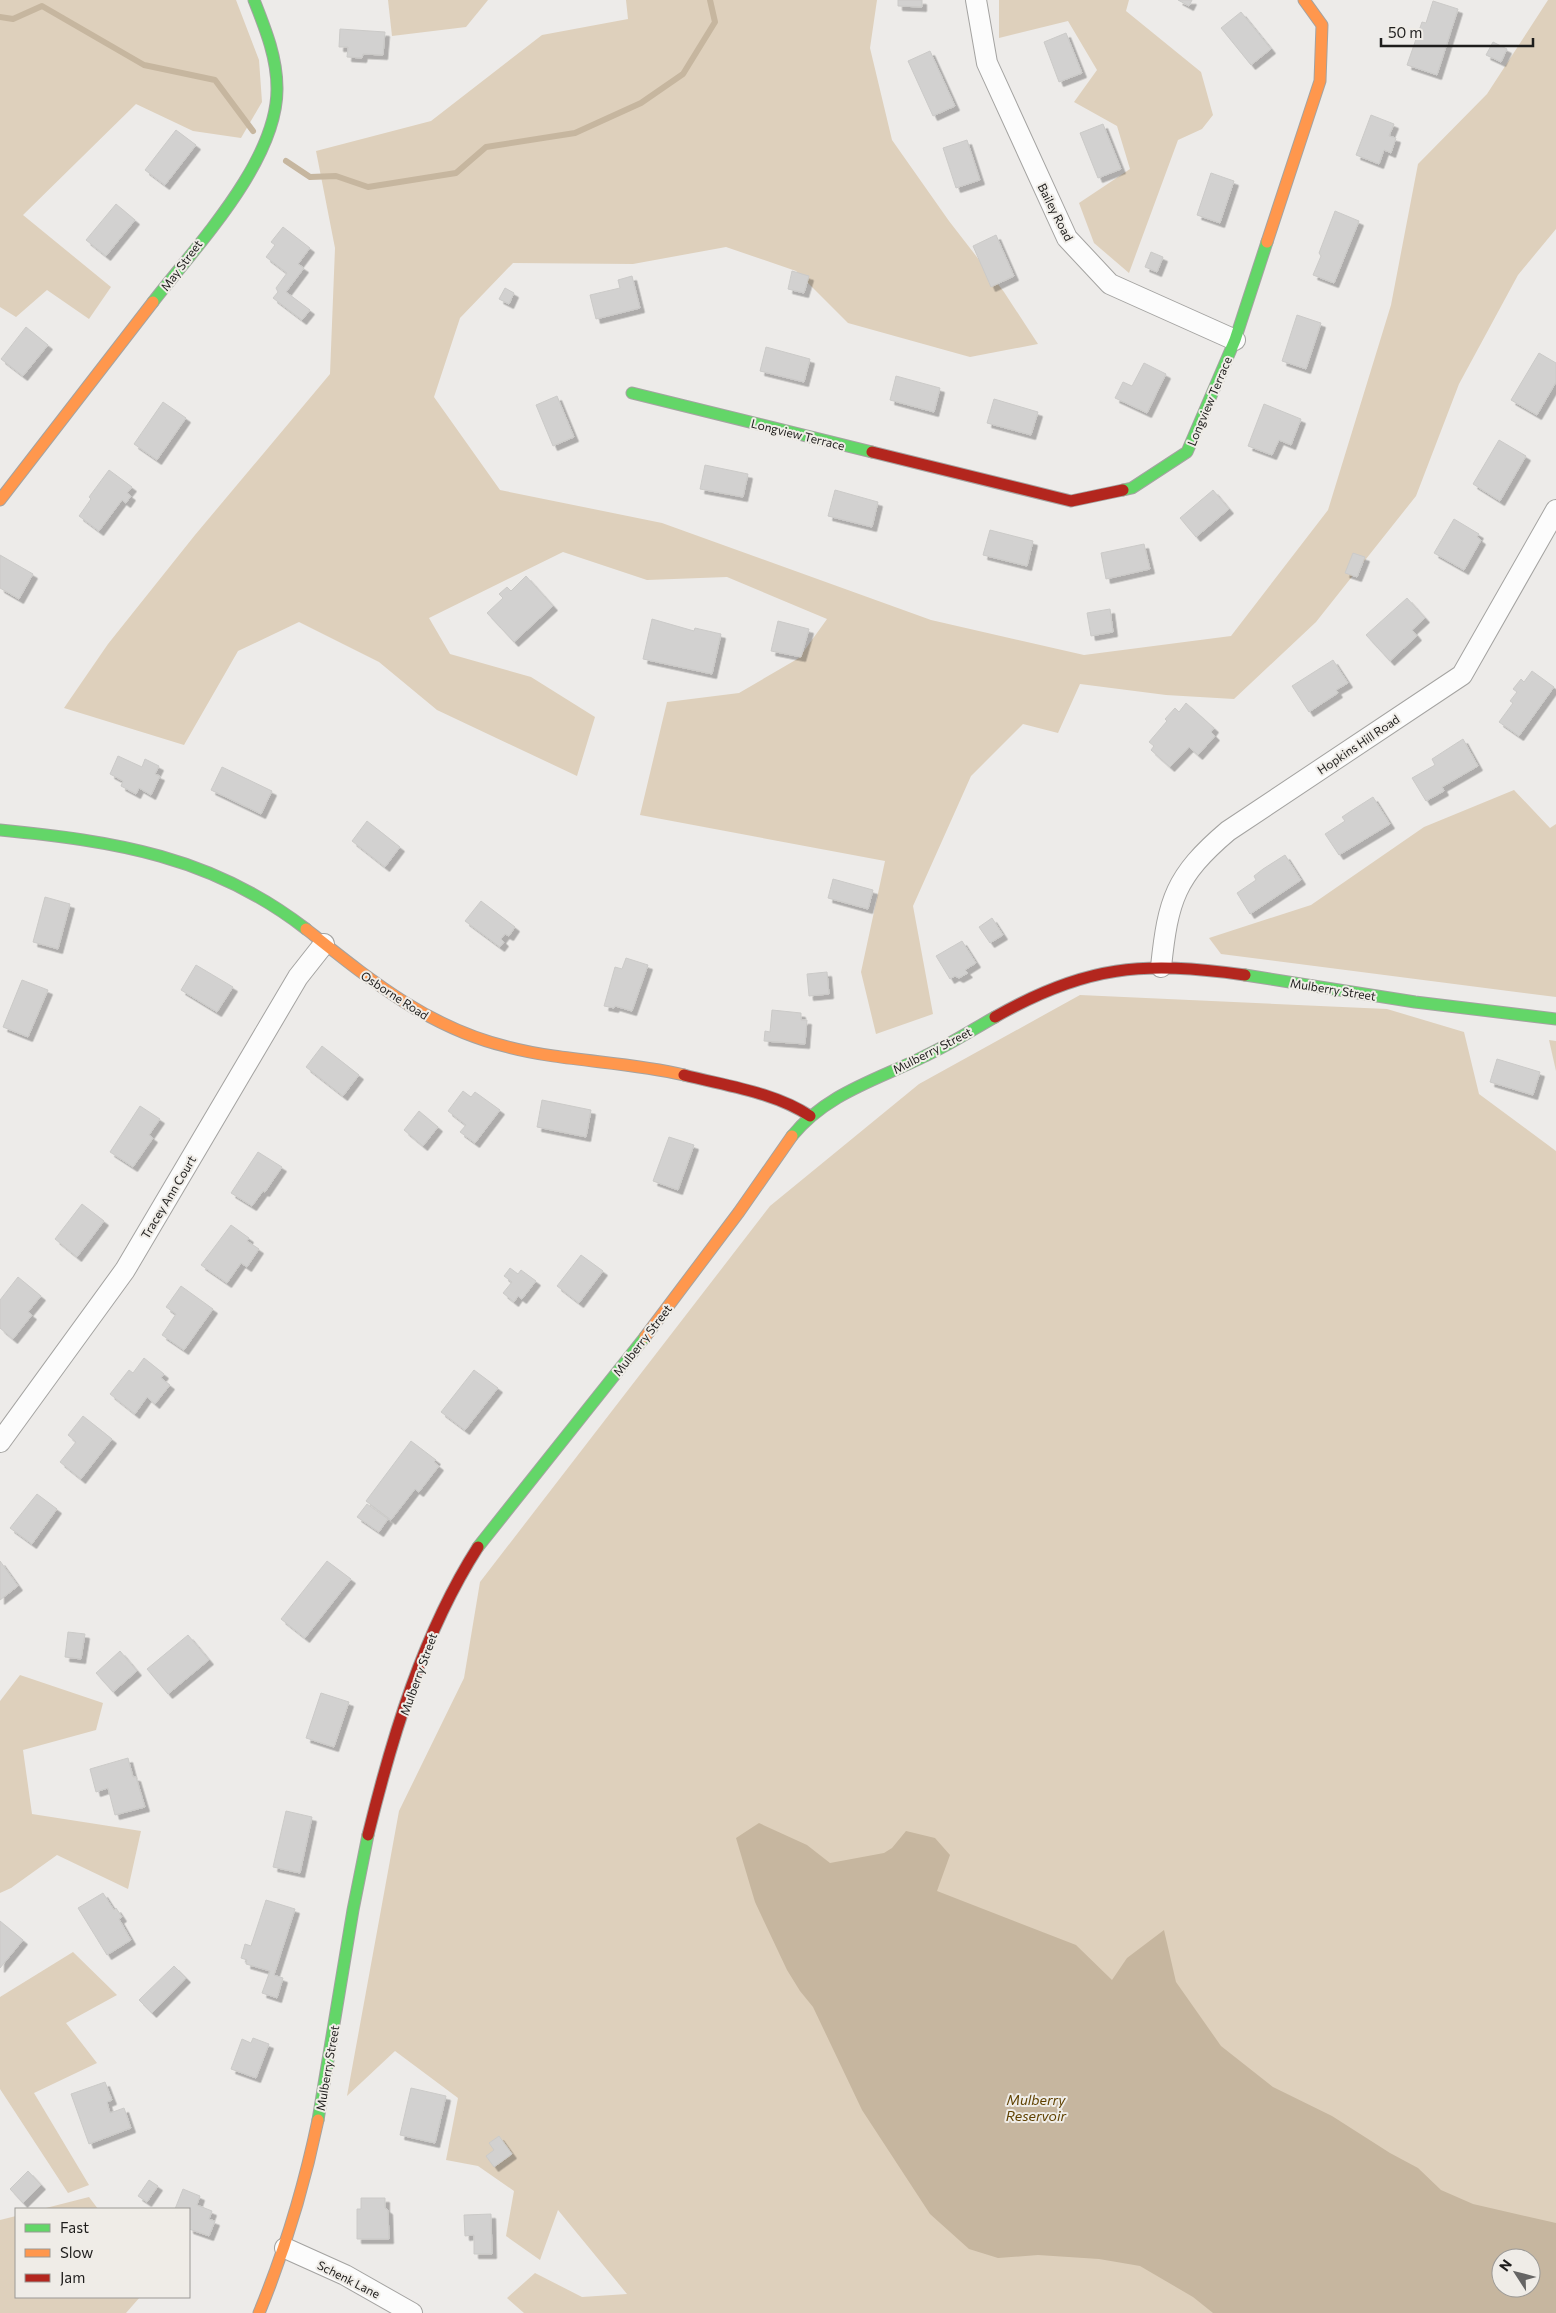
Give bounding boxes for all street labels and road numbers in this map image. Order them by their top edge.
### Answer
street label: Bailey Road [1035,181,1077,243]
street label: May Street [157,237,205,293]
street label: Longview Terrace [1184,354,1234,448]
street label: Longview Terrace [750,416,846,452]
street label: Hopkins Hill Road [1314,711,1402,777]
street label: Osborne Road [359,968,432,1022]
street label: Mulberry Street [1289,975,1377,1003]
street label: Mulberry Street [890,1024,974,1076]
street label: Tracey Ann Court [138,1153,198,1241]
street label: Mulberry Street [610,1301,674,1378]
street label: Mulberry Street [397,1631,439,1717]
street label: Mulberry Street [313,2024,341,2112]
street label: Schenk Lane [315,2257,383,2301]

